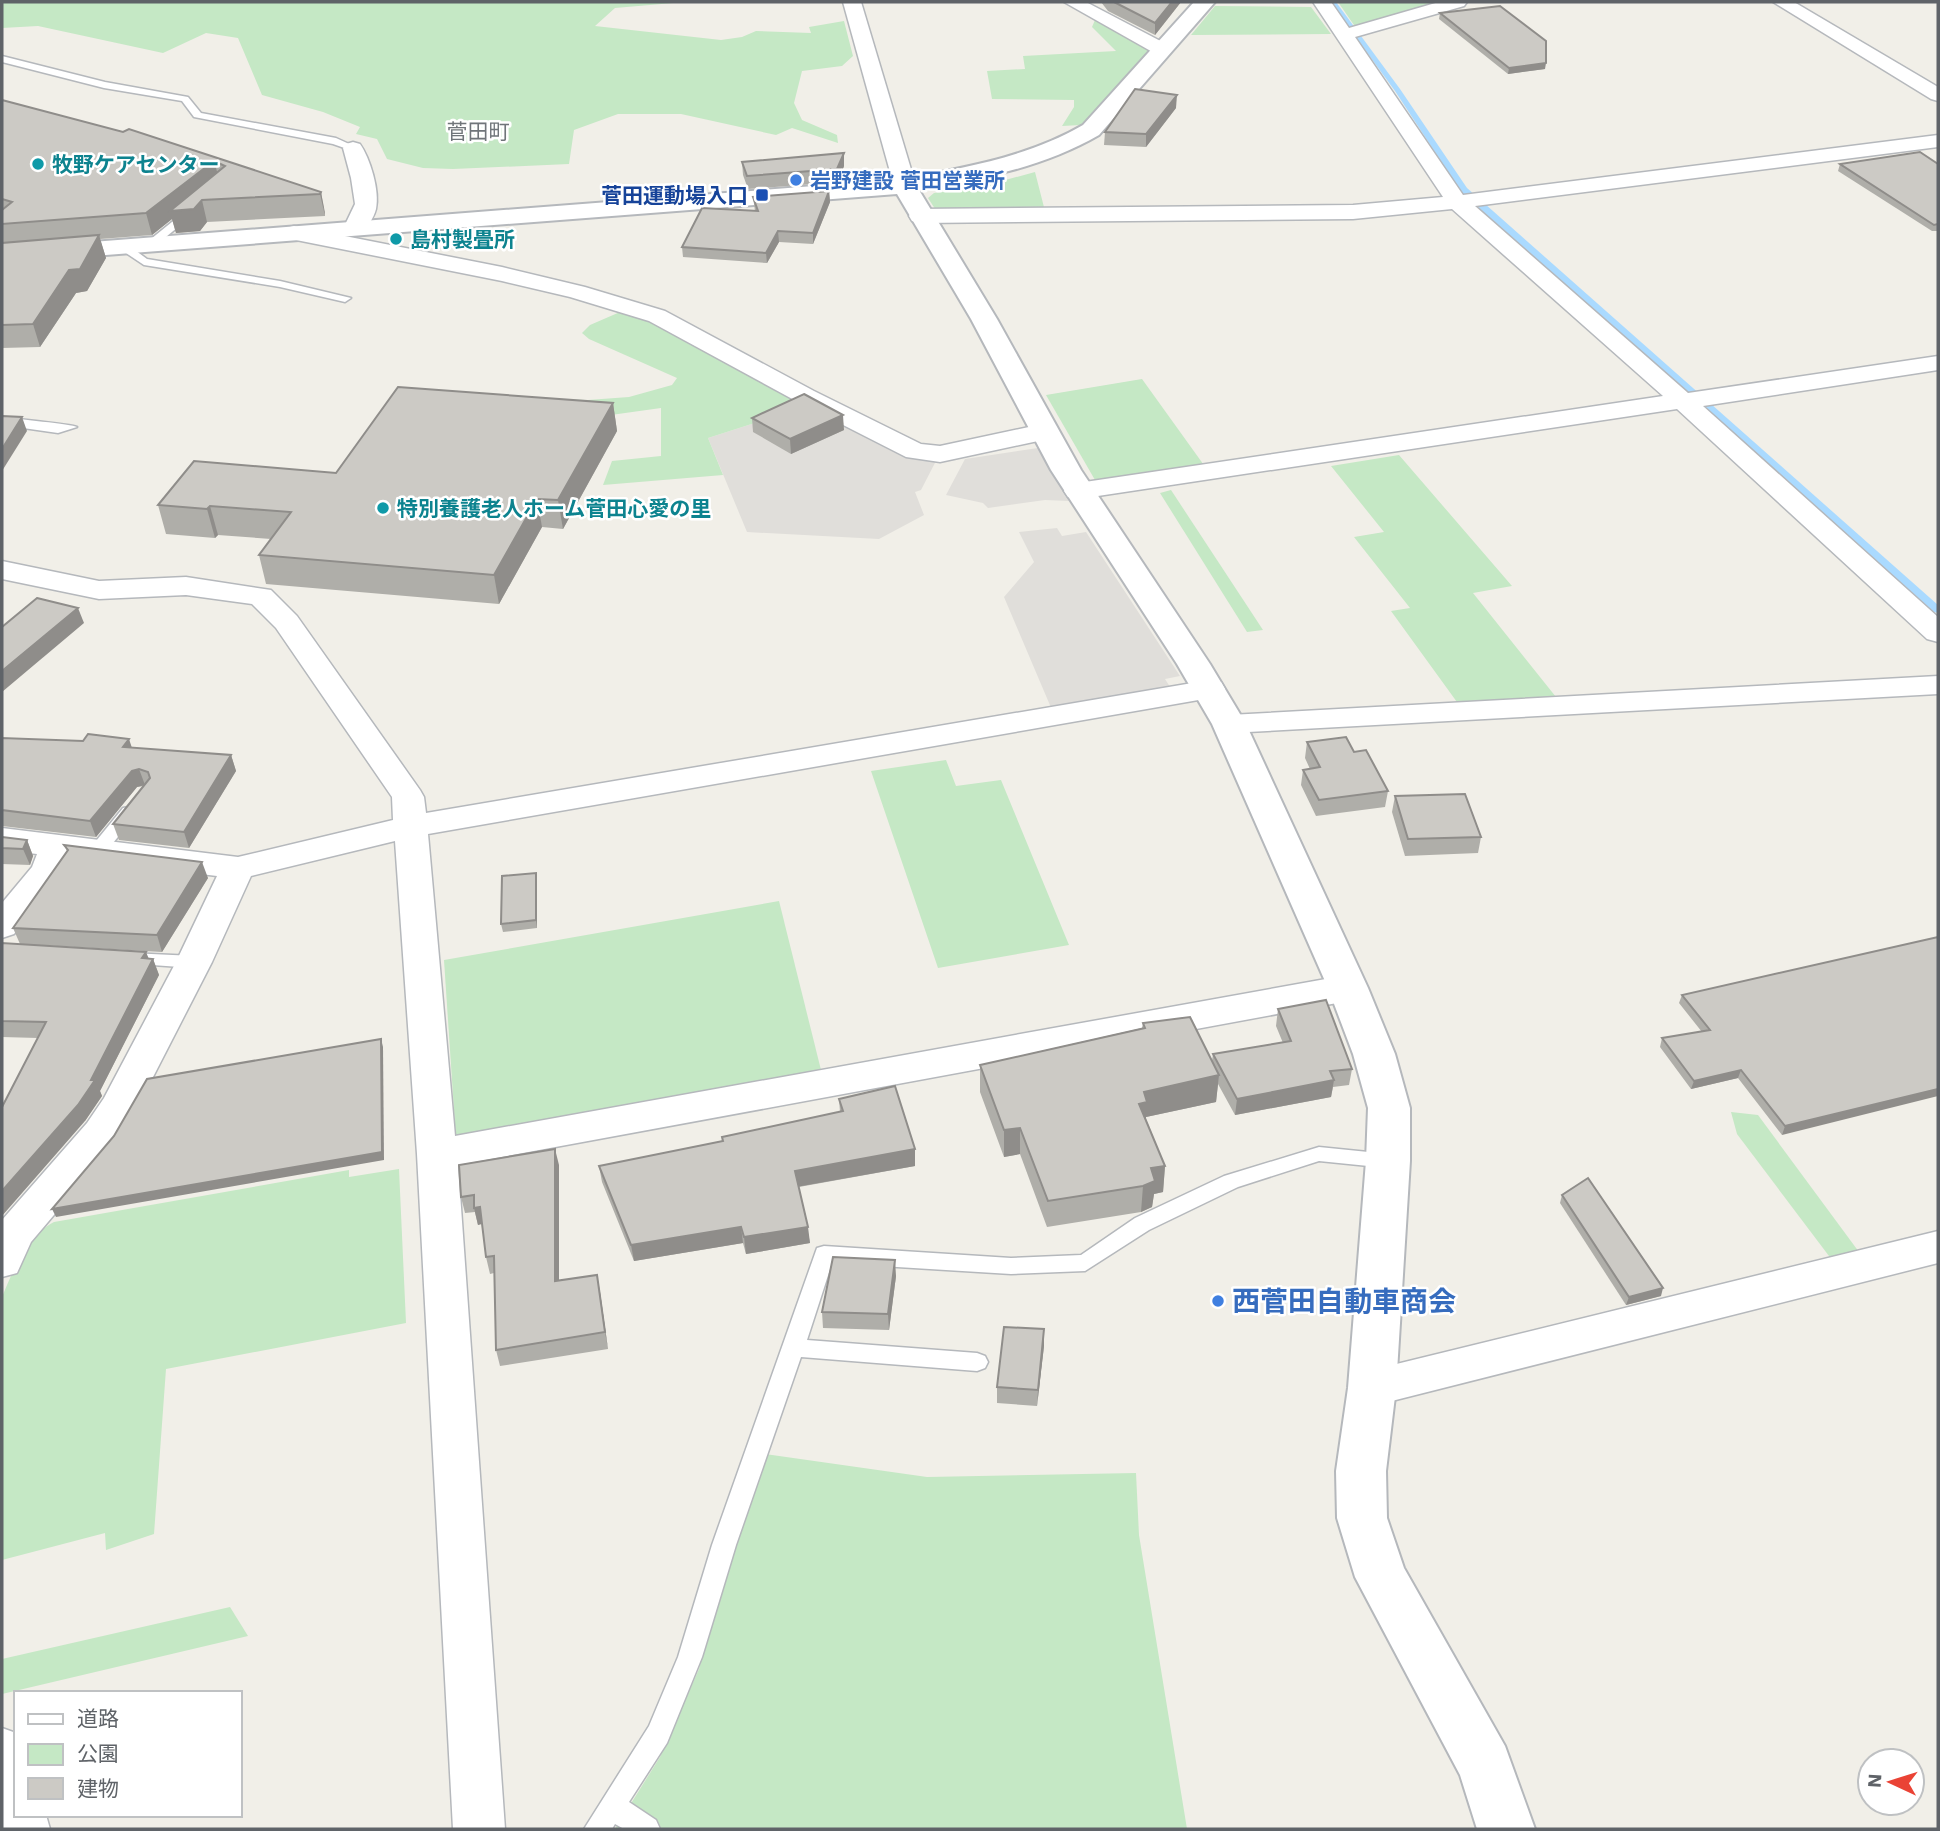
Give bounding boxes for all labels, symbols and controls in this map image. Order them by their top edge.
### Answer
district label: 菅田町 [447,119,510,144]
place label: 牧野ケアセンター [52,152,220,177]
marker: 牧野ケアセンター [30,156,46,172]
place label: 岩野建設 菅田営業所 [810,168,1005,193]
marker: 岩野建設 菅田営業所 [788,172,804,188]
place label: 菅田運動場入口 [601,183,748,208]
marker: 菅田運動場入口 [754,187,770,203]
place label: 島村製畳所 [410,227,515,252]
marker: 島村製畳所 [388,231,404,247]
place label: 特別養護老人ホーム菅田心愛の里 [397,496,711,521]
marker: 特別養護老人ホーム菅田心愛の里 [375,500,391,516]
place label: 西菅田自動車商会 [1232,1285,1456,1318]
marker: 西菅田自動車商会 [1210,1293,1226,1309]
legend [14,1691,242,1817]
text: 道路 [77,1706,119,1731]
text: 公園 [77,1741,119,1766]
north arrow [1856,1747,1926,1817]
text: N [1863,1773,1887,1789]
text: 建物 [77,1776,119,1801]

